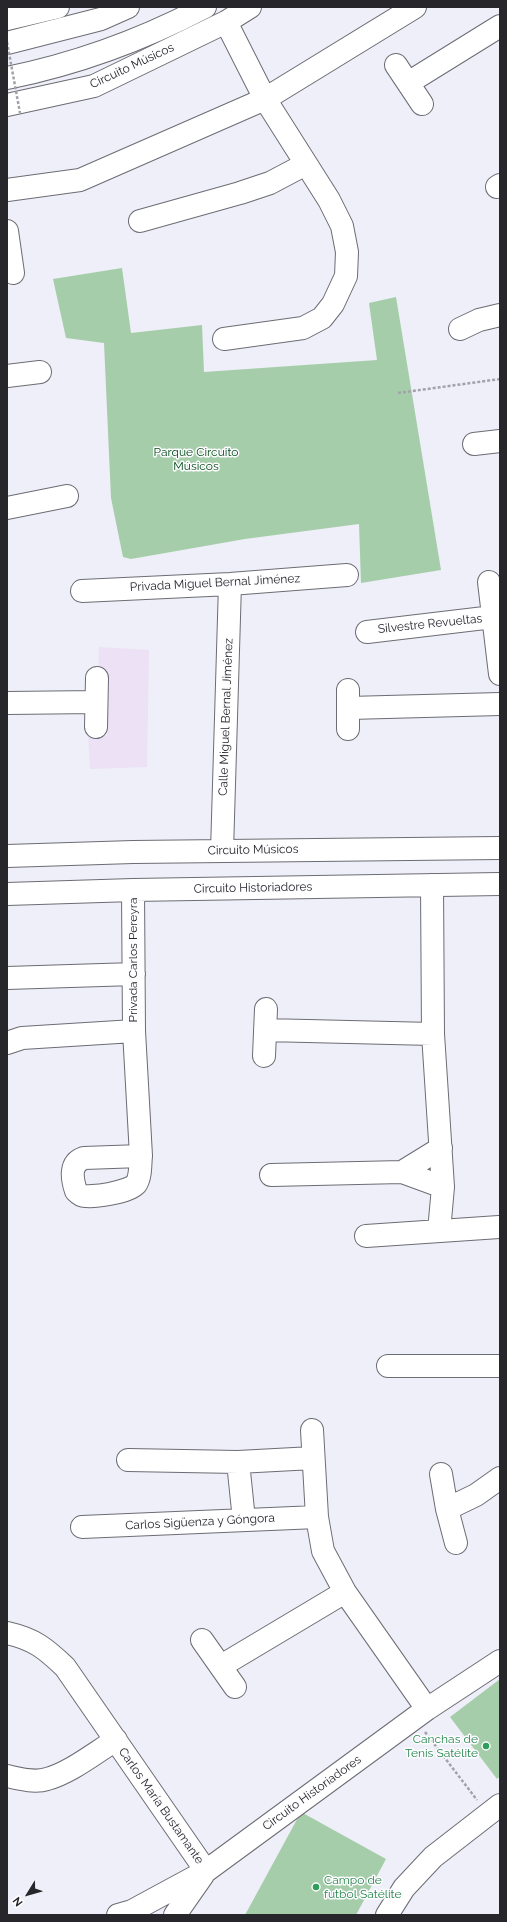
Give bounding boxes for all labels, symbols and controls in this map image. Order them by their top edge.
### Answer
street label: Circuito Músicos [88,40,176,92]
park label: Parque Circuito Músicos [154,445,238,473]
street label: Privada Miguel Bernal Jiménez [129,571,301,595]
street label: Silvestre Revueltas [377,611,483,637]
street label: Calle Miguel Bernal Jiménez [216,638,236,796]
street label: Circuito Músicos [207,842,299,858]
street label: Circuito Historiadores [194,880,312,896]
street label: Privada Carlos Pereyra [126,898,140,1022]
street label: Carlos Sigüenza y Góngora [125,1511,275,1533]
place label: Canchas de Tenis Satélite [405,1732,478,1760]
marker: Canchas de Tenis Satélite [481,1741,491,1751]
street label: Carlos Maria Bustamante [115,1745,207,1867]
street label: Circuito Historiadores [260,1752,364,1834]
place label: Campo de futbol Satélite [324,1873,402,1901]
north arrow [8,1874,48,1914]
marker: Campo de futbol Satélite [311,1882,321,1892]
text: N [10,1894,26,1909]

